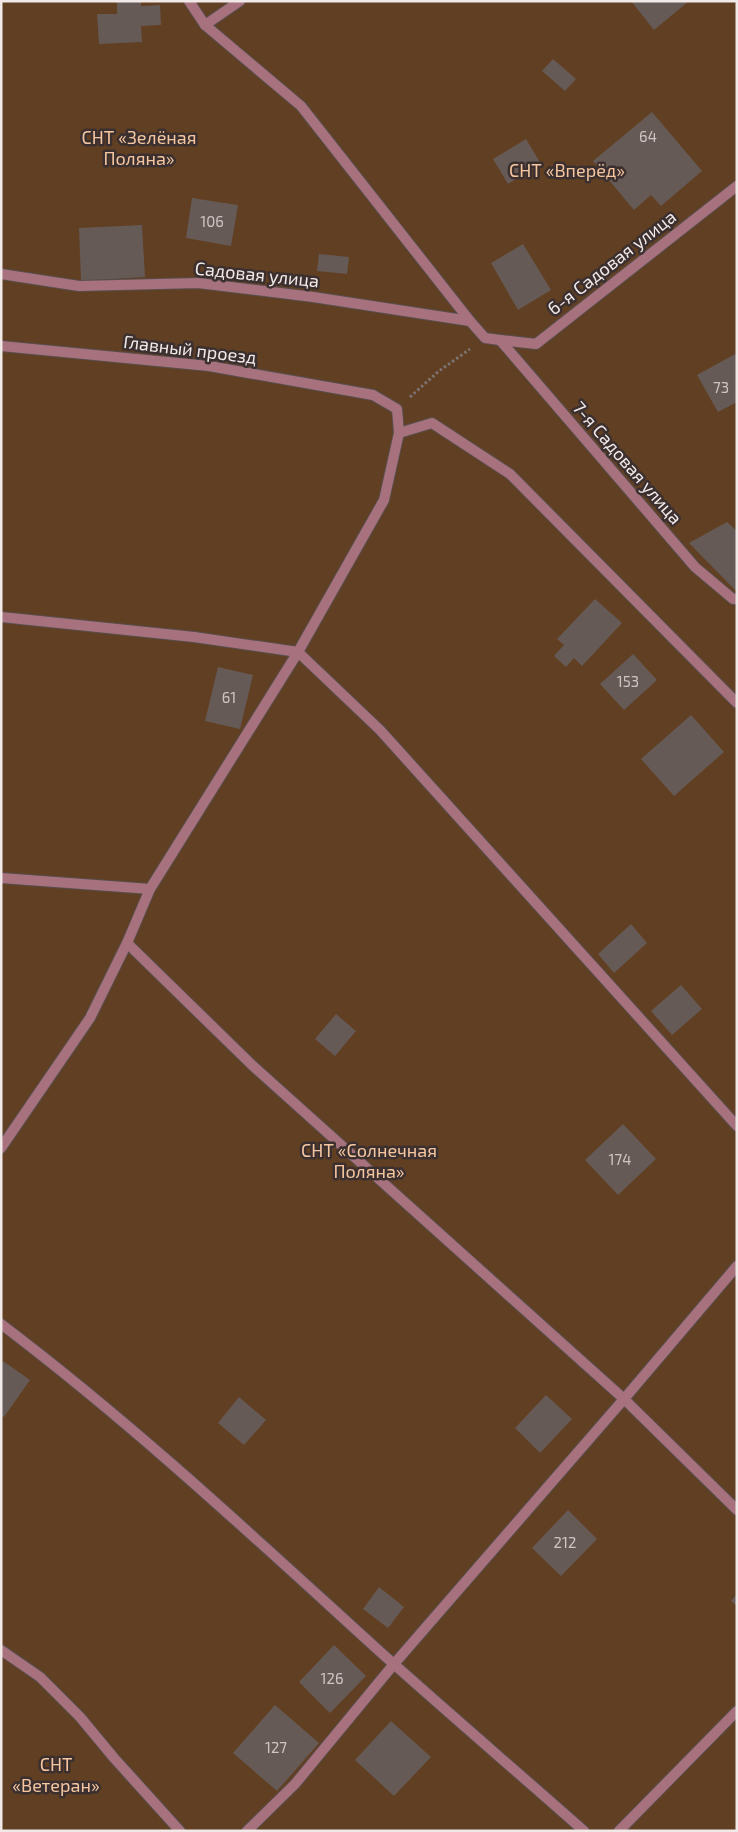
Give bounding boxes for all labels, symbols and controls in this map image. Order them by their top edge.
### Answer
park label: СНТ «Зелёная Поляна» [81,126,197,169]
house number: 64 [639,127,657,145]
park label: СНТ «Вперёд» [509,159,625,181]
street label: 6-я Садовая улица [543,205,680,319]
house number: 106 [200,212,224,230]
street label: Садовая улица [194,257,320,291]
street label: Главный проезд [122,330,258,368]
house number: 73 [713,378,729,396]
street label: 7-я Садовая улица [568,396,687,528]
house number: 153 [617,672,639,690]
house number: 61 [222,688,236,706]
park label: СНТ «Солнечная Поляна» [301,1139,437,1182]
house number: 174 [609,1150,631,1168]
house number: 212 [554,1533,576,1551]
house number: 126 [321,1669,343,1687]
house number: 127 [265,1738,287,1756]
park label: СНТ «Ветеран» [12,1753,100,1796]

